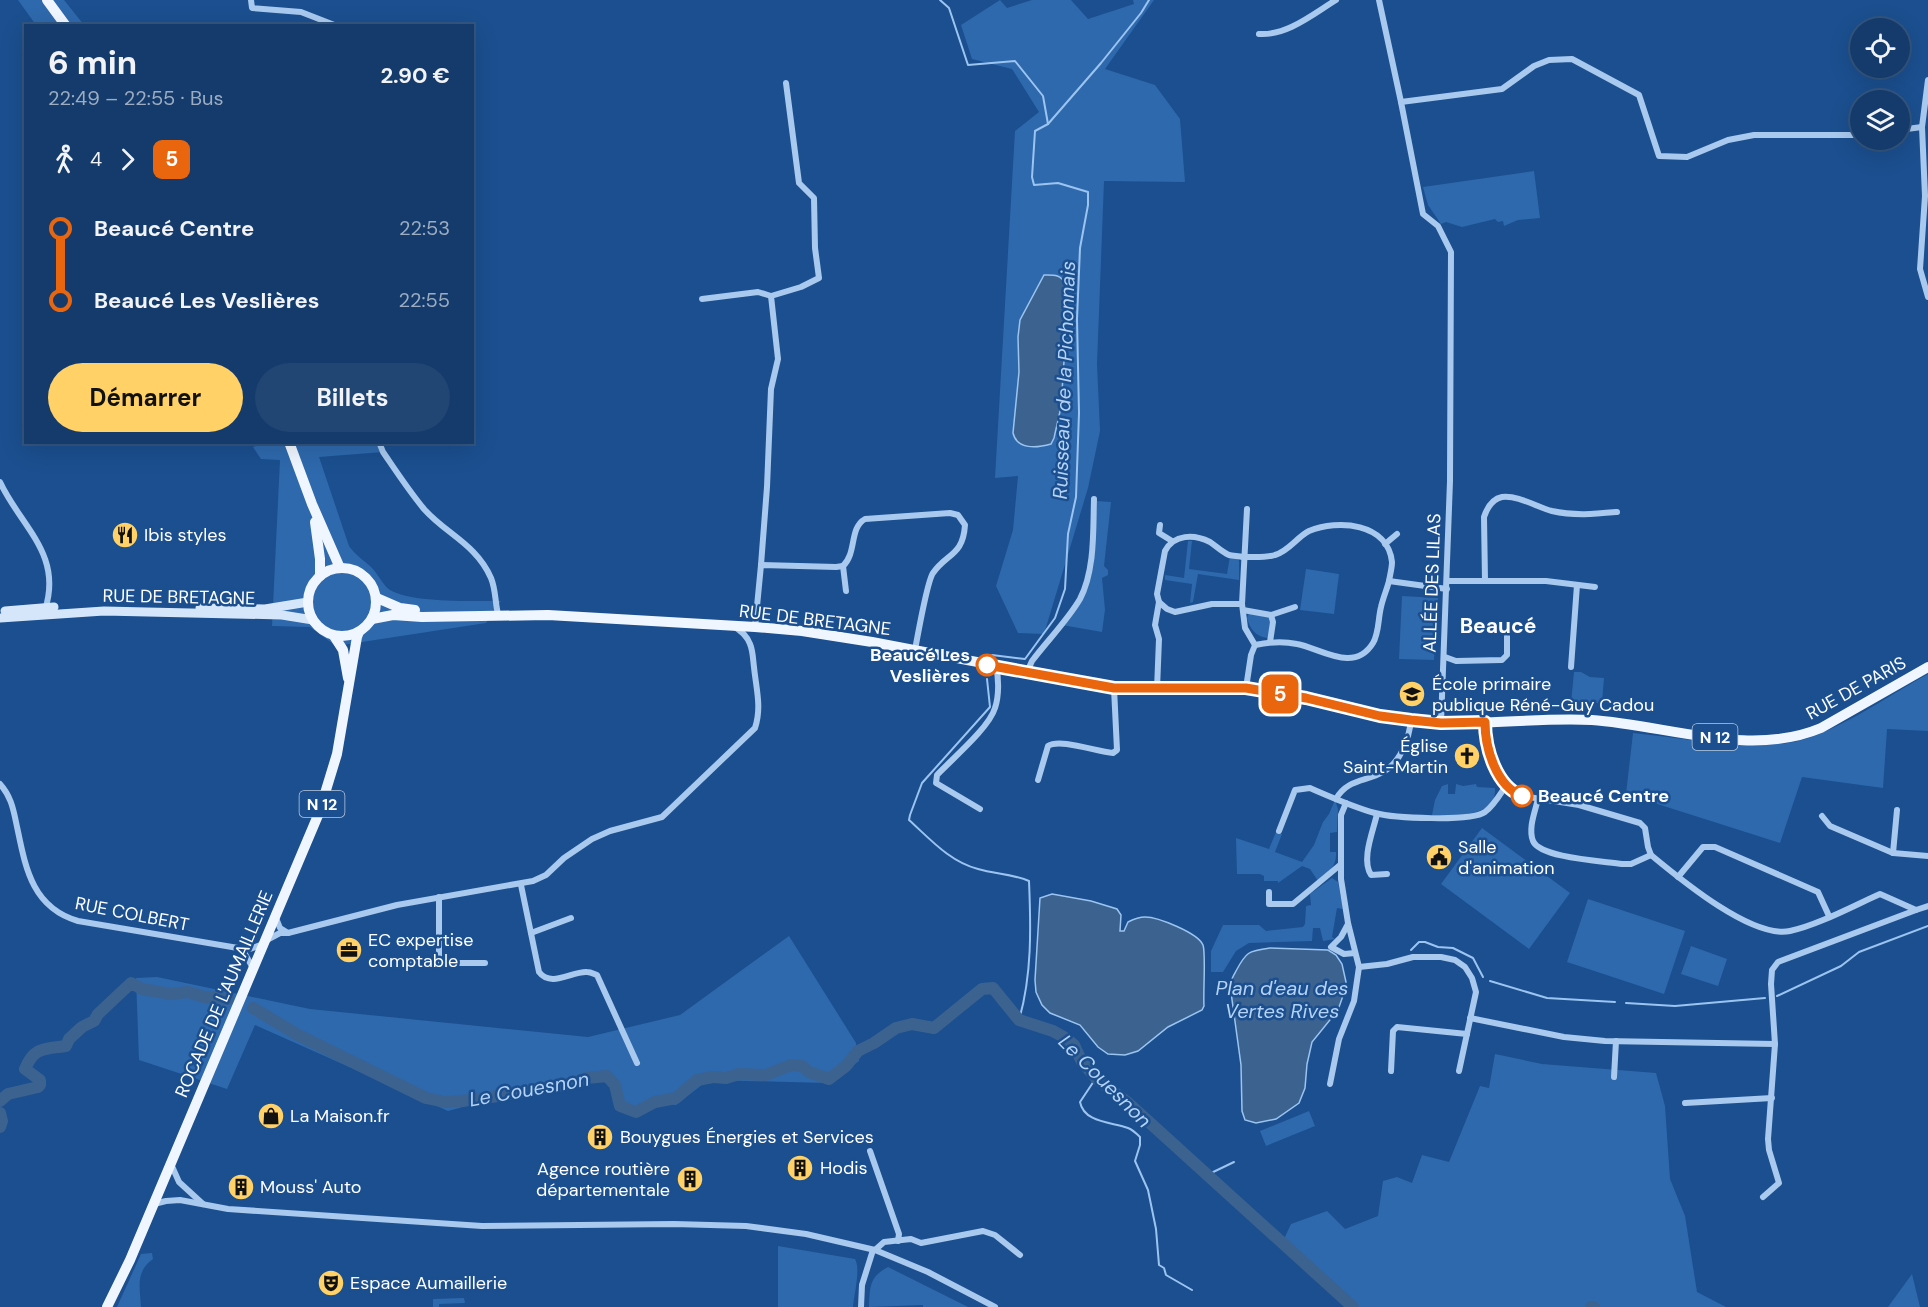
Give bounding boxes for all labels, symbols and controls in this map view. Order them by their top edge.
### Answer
map controls [1850,18,1910,150]
button: locate [1850,18,1910,78]
text: 6 min [48,41,137,84]
text: 2.90 € [380,61,450,90]
text: 22:49 – 22:55 · Bus [48,85,223,111]
button: layers [1850,90,1910,150]
icon: walk [48,143,81,176]
icon: forward [111,143,144,176]
text: 5 [165,145,178,173]
text: 4 [90,146,102,172]
text: Beaucé Centre [94,214,254,243]
text: 22:53 [399,215,450,241]
water label: Ruisseau de la Pichonnais [1047,260,1081,500]
text: Beaucé Les Veslières [94,286,319,315]
text: 22:55 [399,287,450,313]
button: Démarrer [48,363,243,432]
button: Billets [255,363,450,432]
street label: ALLÉE DES LILAS [1418,513,1446,653]
restaurant icon: Ibis styles [110,520,140,550]
place label: Ibis styles [144,523,227,547]
street label: RUE DE BRETAGNE [102,584,256,610]
street label: RUE DE BRETAGNE [738,599,892,641]
district label: Beaucé [1460,612,1536,640]
place label: Beaucé Les Veslières [870,643,970,688]
street label: RUE DE PARIS [1802,651,1910,725]
marker: Beaucé Les Veslières [976,654,998,676]
place label: École primaire publique Réné-Guy Cadou [1432,672,1654,717]
line badge: 5 [1260,674,1300,714]
school or university icon: École primaire publique Réné-Guy Cadou [1397,679,1427,709]
text: 5 [1273,680,1287,708]
road number: N 12 [1692,724,1738,750]
place label: Église Saint-Martin [1343,734,1448,779]
church icon: Église Saint-Martin [1452,741,1482,771]
place label: Beaucé Centre [1538,784,1669,808]
marker: Beaucé Centre [1511,785,1533,807]
road number: N 12 [300,791,344,817]
place label: Salle d'animation [1458,835,1555,880]
public building icon: Salle d'animation [1424,842,1454,872]
street label: ROCADE DE L'AUMAILLERIE [169,887,279,1101]
street label: RUE COLBERT [73,891,191,937]
place label: EC expertise comptable [368,928,473,973]
office icon: EC expertise comptable [334,935,364,965]
water label: Plan d'eau des Vertes Rives [1216,975,1348,1024]
water label: Le Couesnon [1053,1029,1157,1133]
water label: Le Couesnon [467,1066,591,1112]
shop icon: La Maison.fr [256,1101,286,1131]
place label: La Maison.fr [290,1104,390,1128]
building icon: Bouygues Énergies et Services [585,1122,615,1152]
place label: Bouygues Énergies et Services [620,1125,874,1149]
building icon: Hodis [785,1153,815,1183]
place label: Hodis [820,1156,868,1180]
place label: Agence routière départementale [536,1157,670,1202]
building icon: Agence routière départementale [675,1164,705,1194]
building icon: Mouss' Auto [226,1172,256,1202]
place label: Mouss' Auto [260,1175,361,1199]
theatre icon: Espace Aumaillerie [316,1268,346,1298]
place label: Espace Aumaillerie [350,1271,507,1295]

